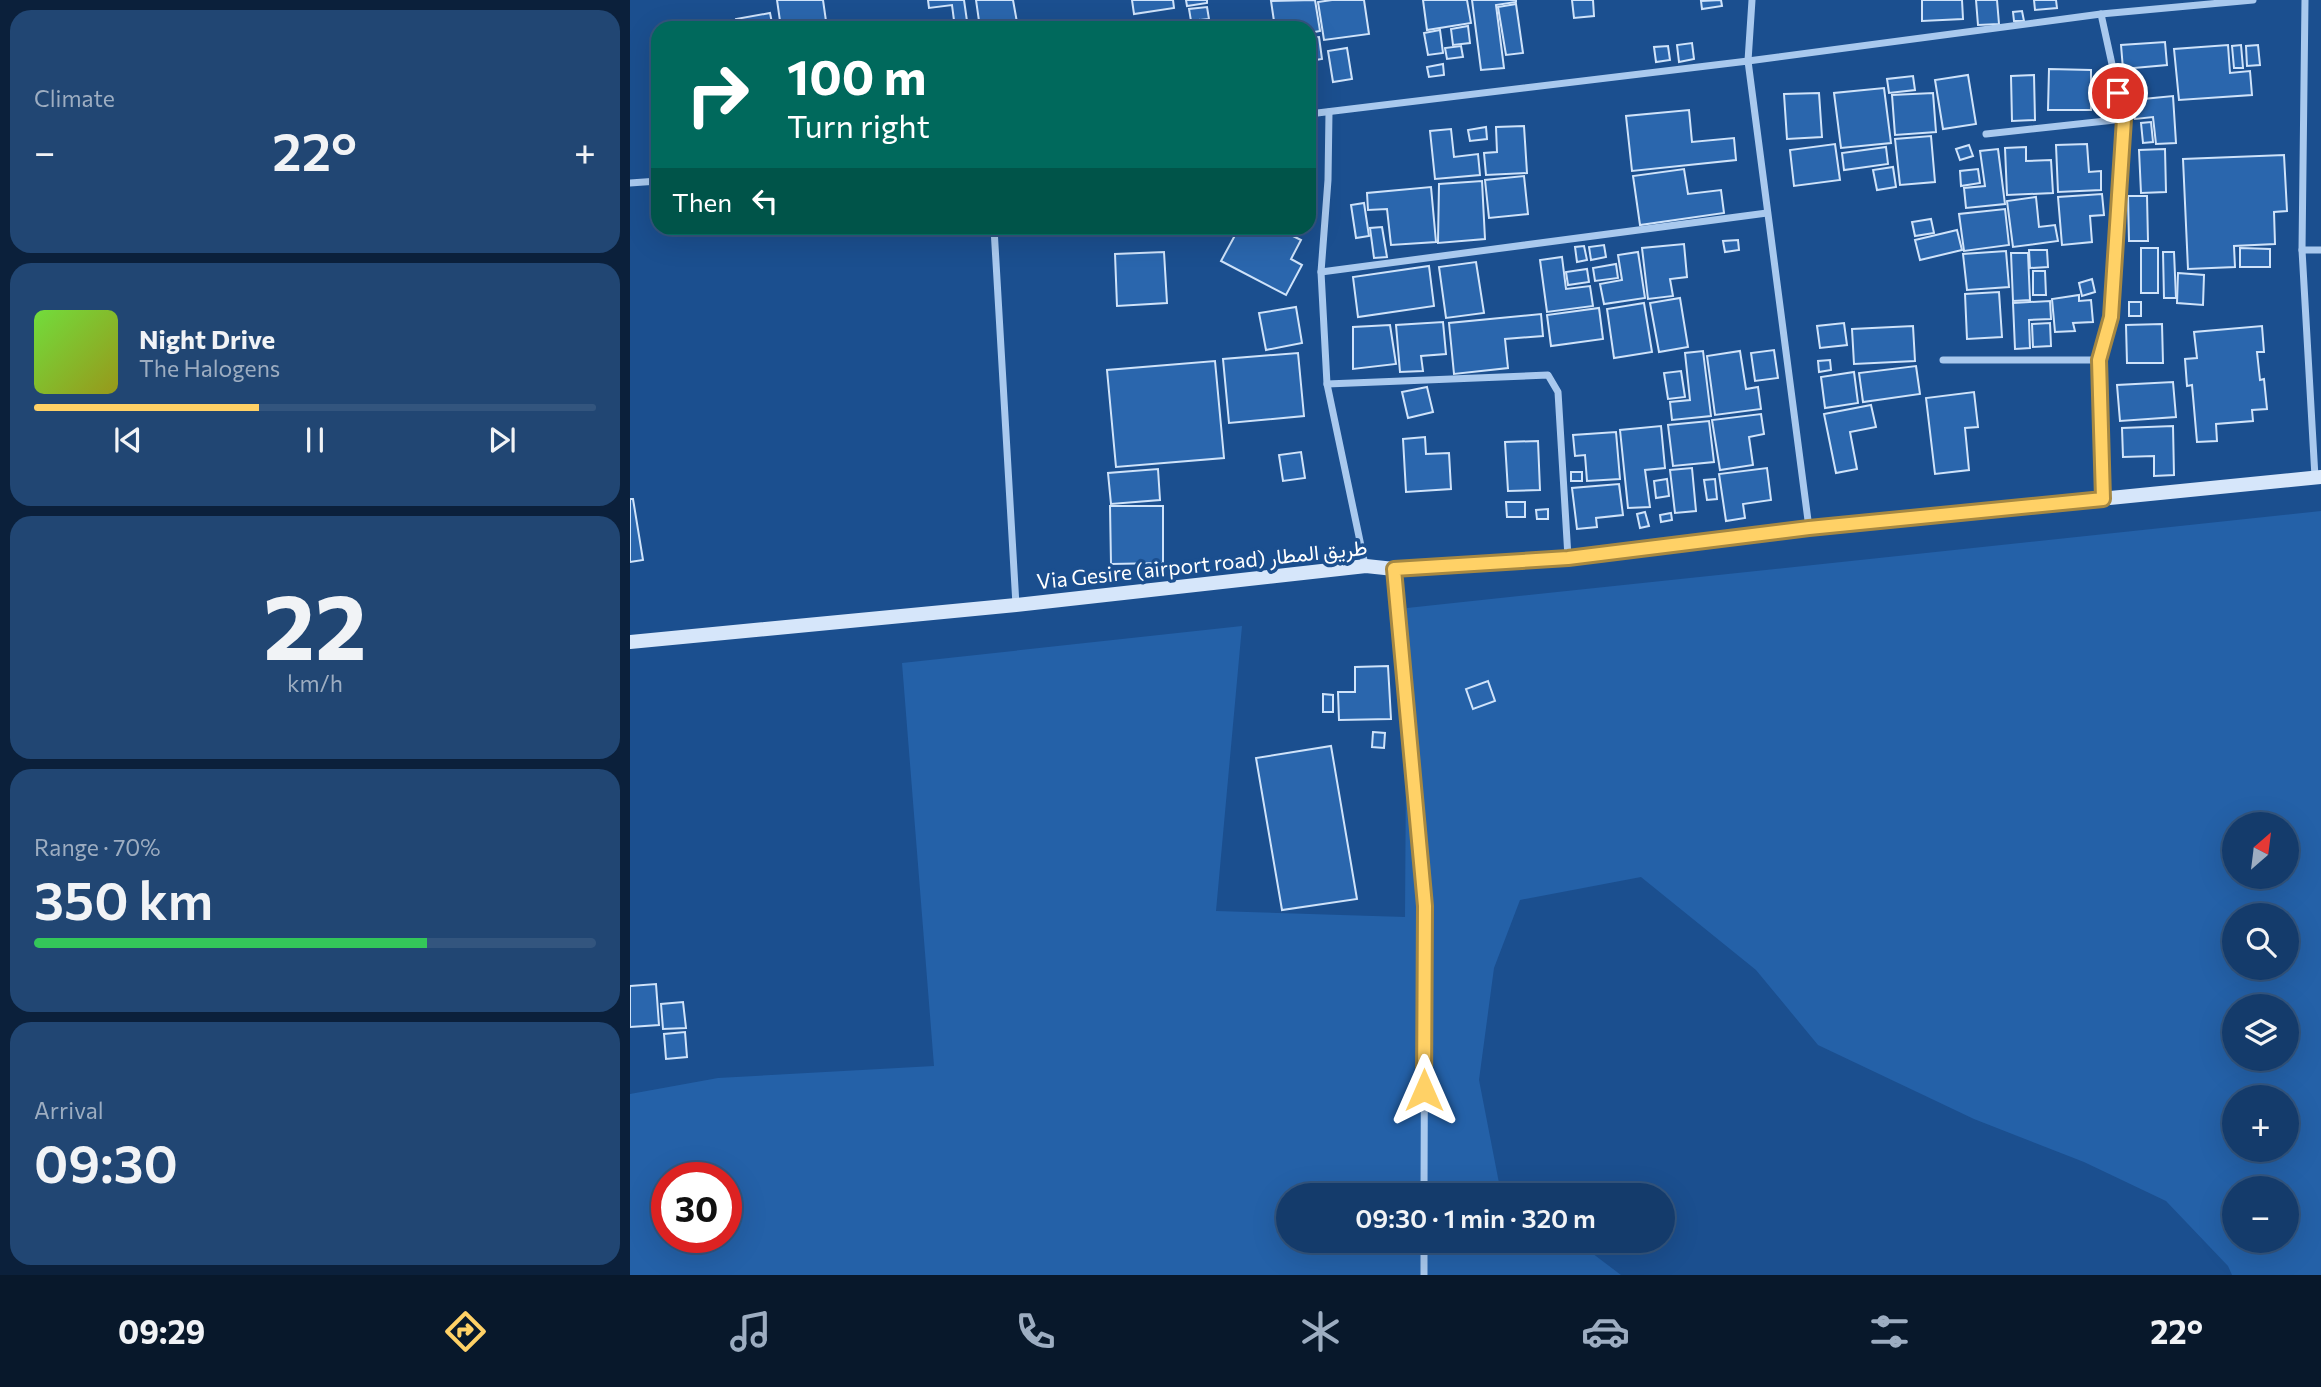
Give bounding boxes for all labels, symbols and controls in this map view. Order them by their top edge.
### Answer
text: 100 m [787,45,926,105]
icon: right [672,49,763,140]
pin [2088,63,2148,123]
icon: arrive [2099,74,2137,112]
text: Climate [34,84,115,112]
text: Turn right [787,105,930,145]
text: 22° [272,118,357,182]
text: − [34,127,56,174]
text: + [574,127,596,174]
icon: left [746,182,784,220]
text: Then [672,186,732,217]
text: Night Drive [139,323,275,354]
text: The Halogens [139,354,280,382]
icon: previous [109,421,147,459]
icon: pause [296,421,334,459]
icon: next [483,421,521,459]
street label: Via Gesire (airport road) طريق المطار [1035,534,1368,595]
text: 22 [263,567,367,679]
text: km/h [287,669,343,697]
north arrow [2222,812,2300,889]
map controls [2222,812,2299,1253]
text: Range · 70% [34,833,161,861]
text: 350 km [34,867,213,931]
button: search [2222,903,2299,980]
button: layers [2222,994,2299,1071]
position arrow [1387,1053,1461,1127]
button: + [2222,1085,2299,1162]
text: Arrival [34,1096,104,1124]
text: 09:30 [34,1130,178,1194]
speed limit sign: 30 [651,1162,742,1253]
button: − [2222,1176,2299,1253]
text: 09:30 · 1 min · 320 m [1355,1202,1596,1233]
icon: directions [441,1307,490,1356]
icon: music [726,1307,775,1356]
icon: phone [1011,1307,1060,1356]
icon: climate [1296,1307,1345,1356]
icon: car [1581,1307,1630,1356]
icon: filters [1865,1307,1914,1356]
text: 09:29 [118,1311,205,1351]
text: 22° [2150,1311,2203,1351]

